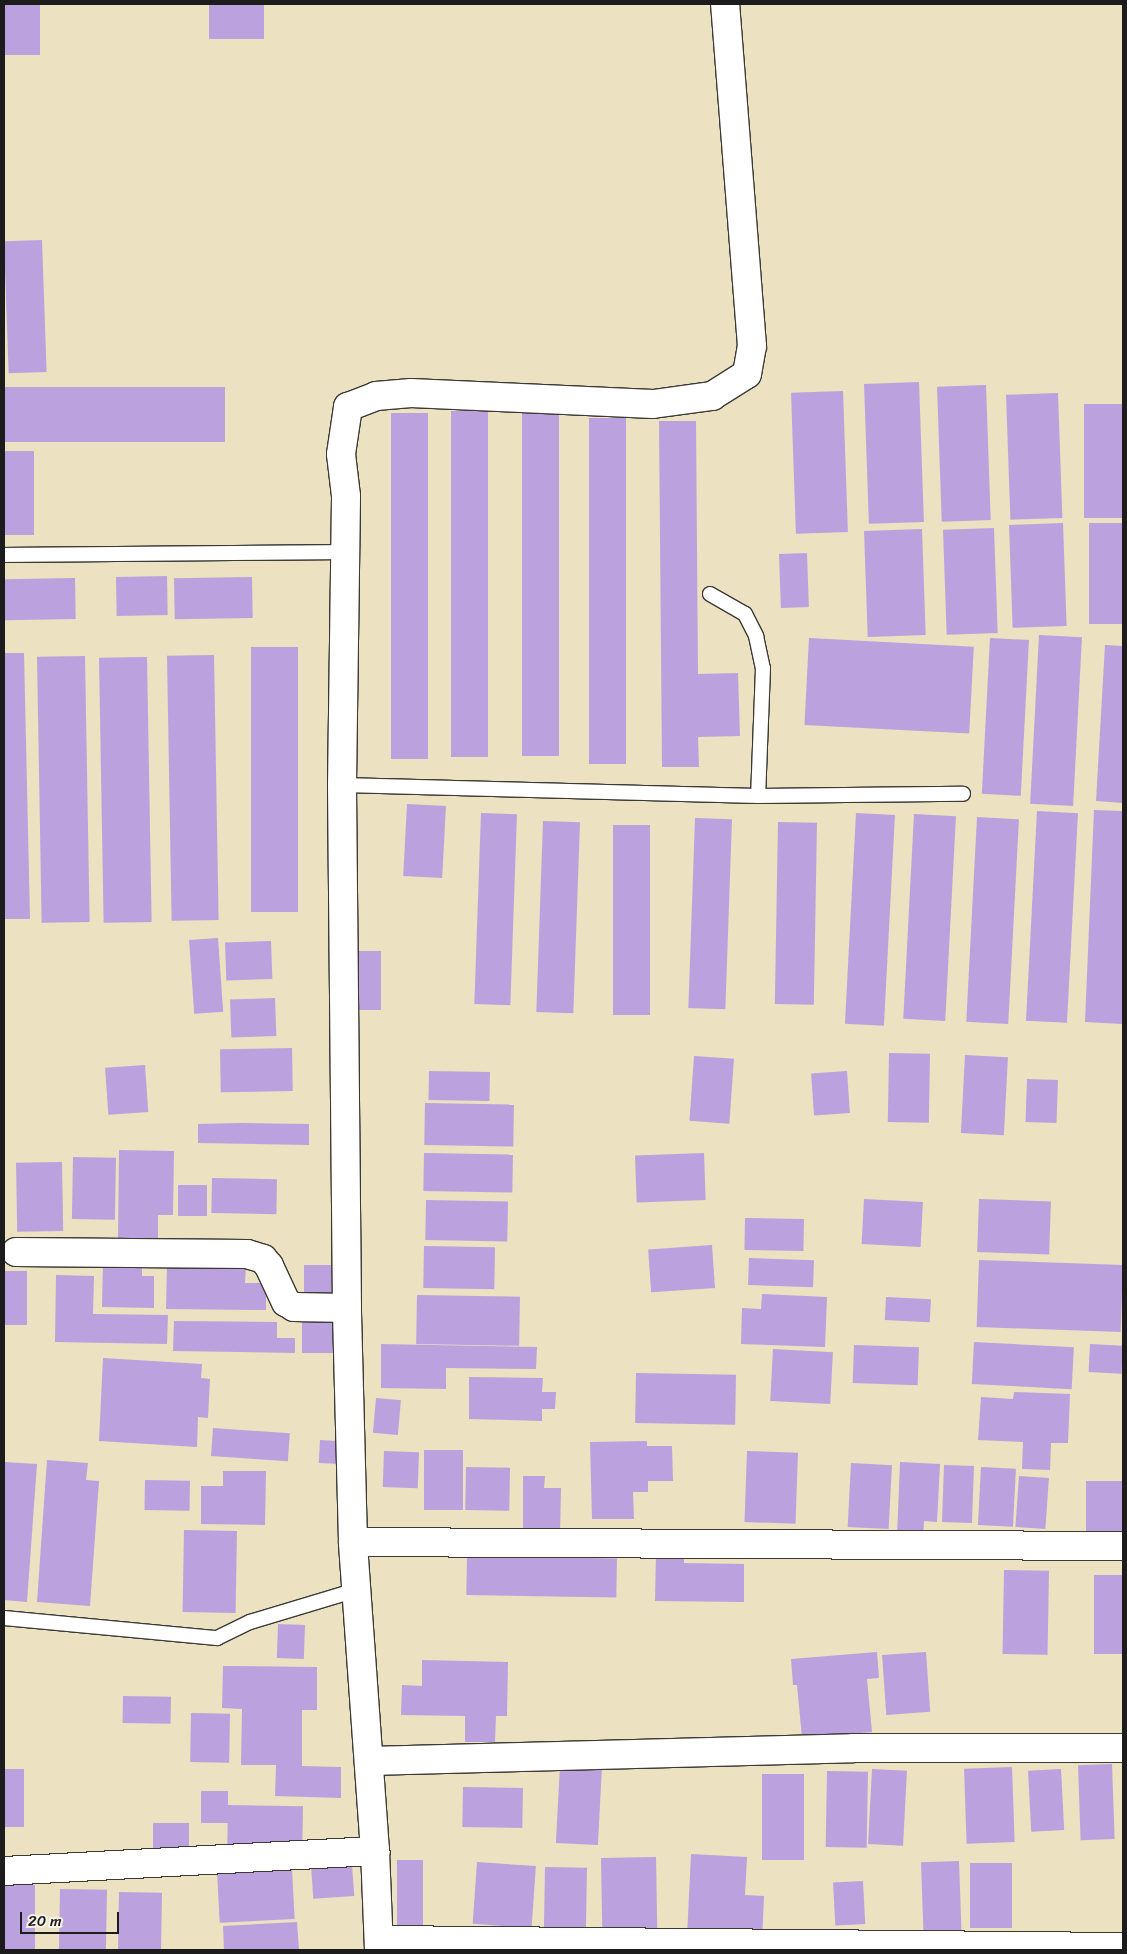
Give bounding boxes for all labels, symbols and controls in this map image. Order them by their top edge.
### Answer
scale bar [22,1902,121,1934]
text: 20 m [28,1908,62,1934]

